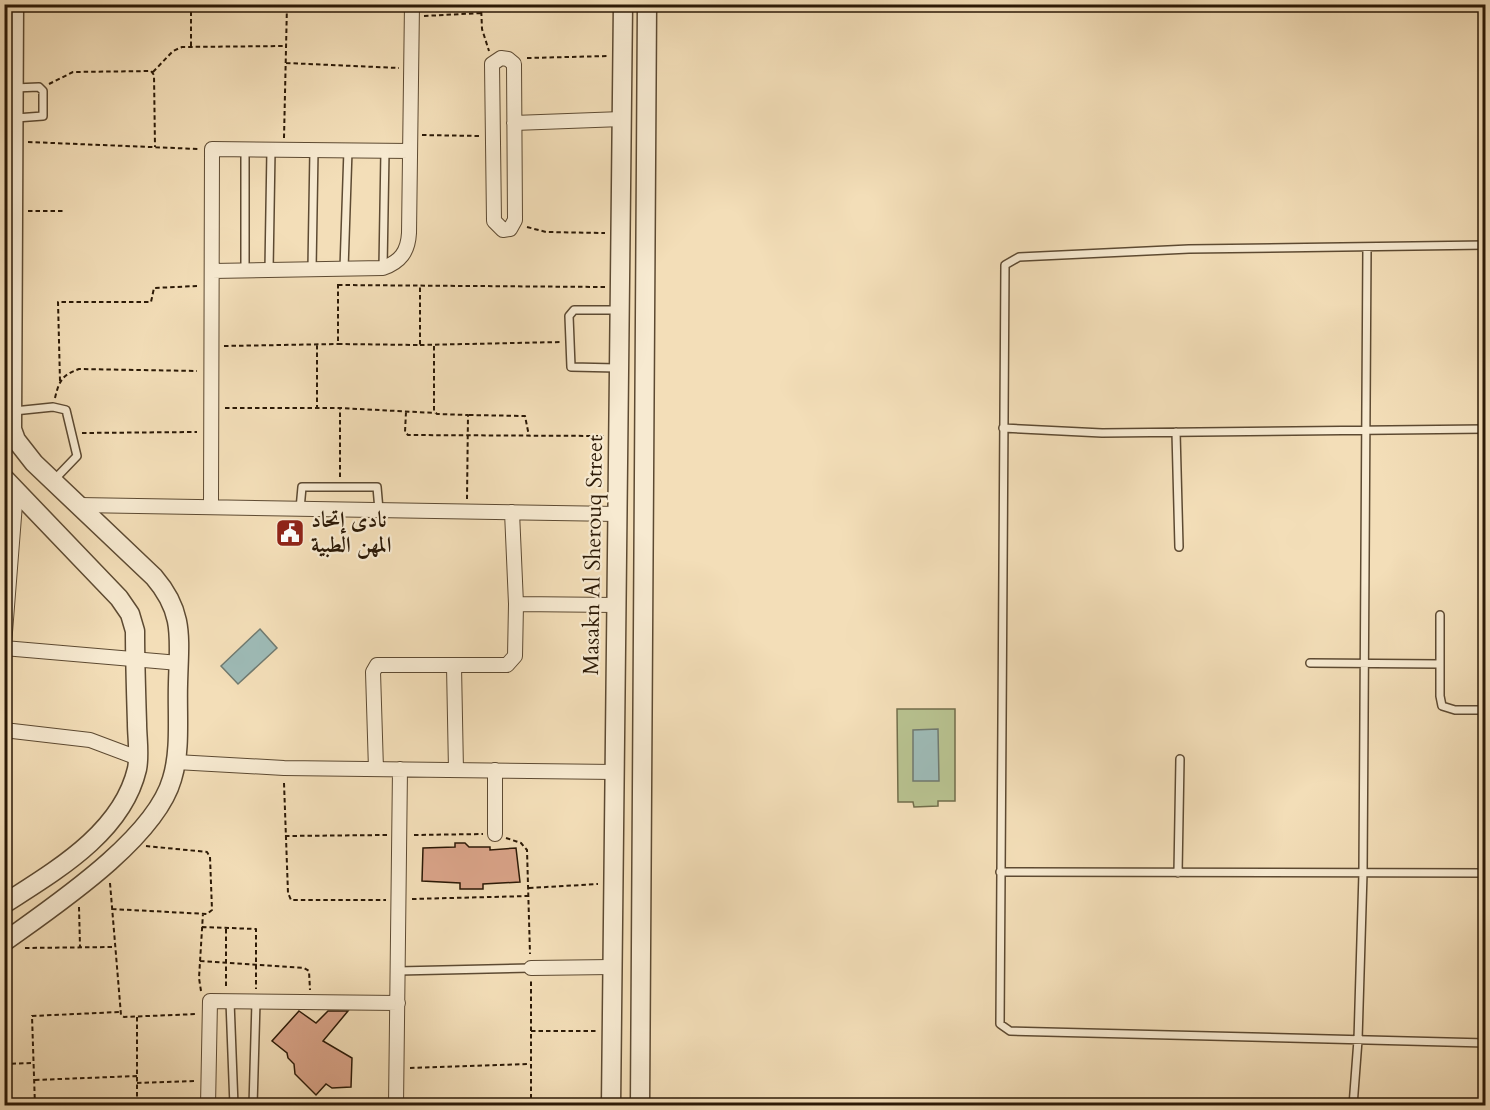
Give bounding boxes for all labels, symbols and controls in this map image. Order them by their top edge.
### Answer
street label: Masakn Al Sherouq Street [576,435,610,675]
place label: نادى إتحاد المهن الطبية [311,505,391,560]
public building icon: نادى إتحاد المهن الطبية [274,517,306,549]

